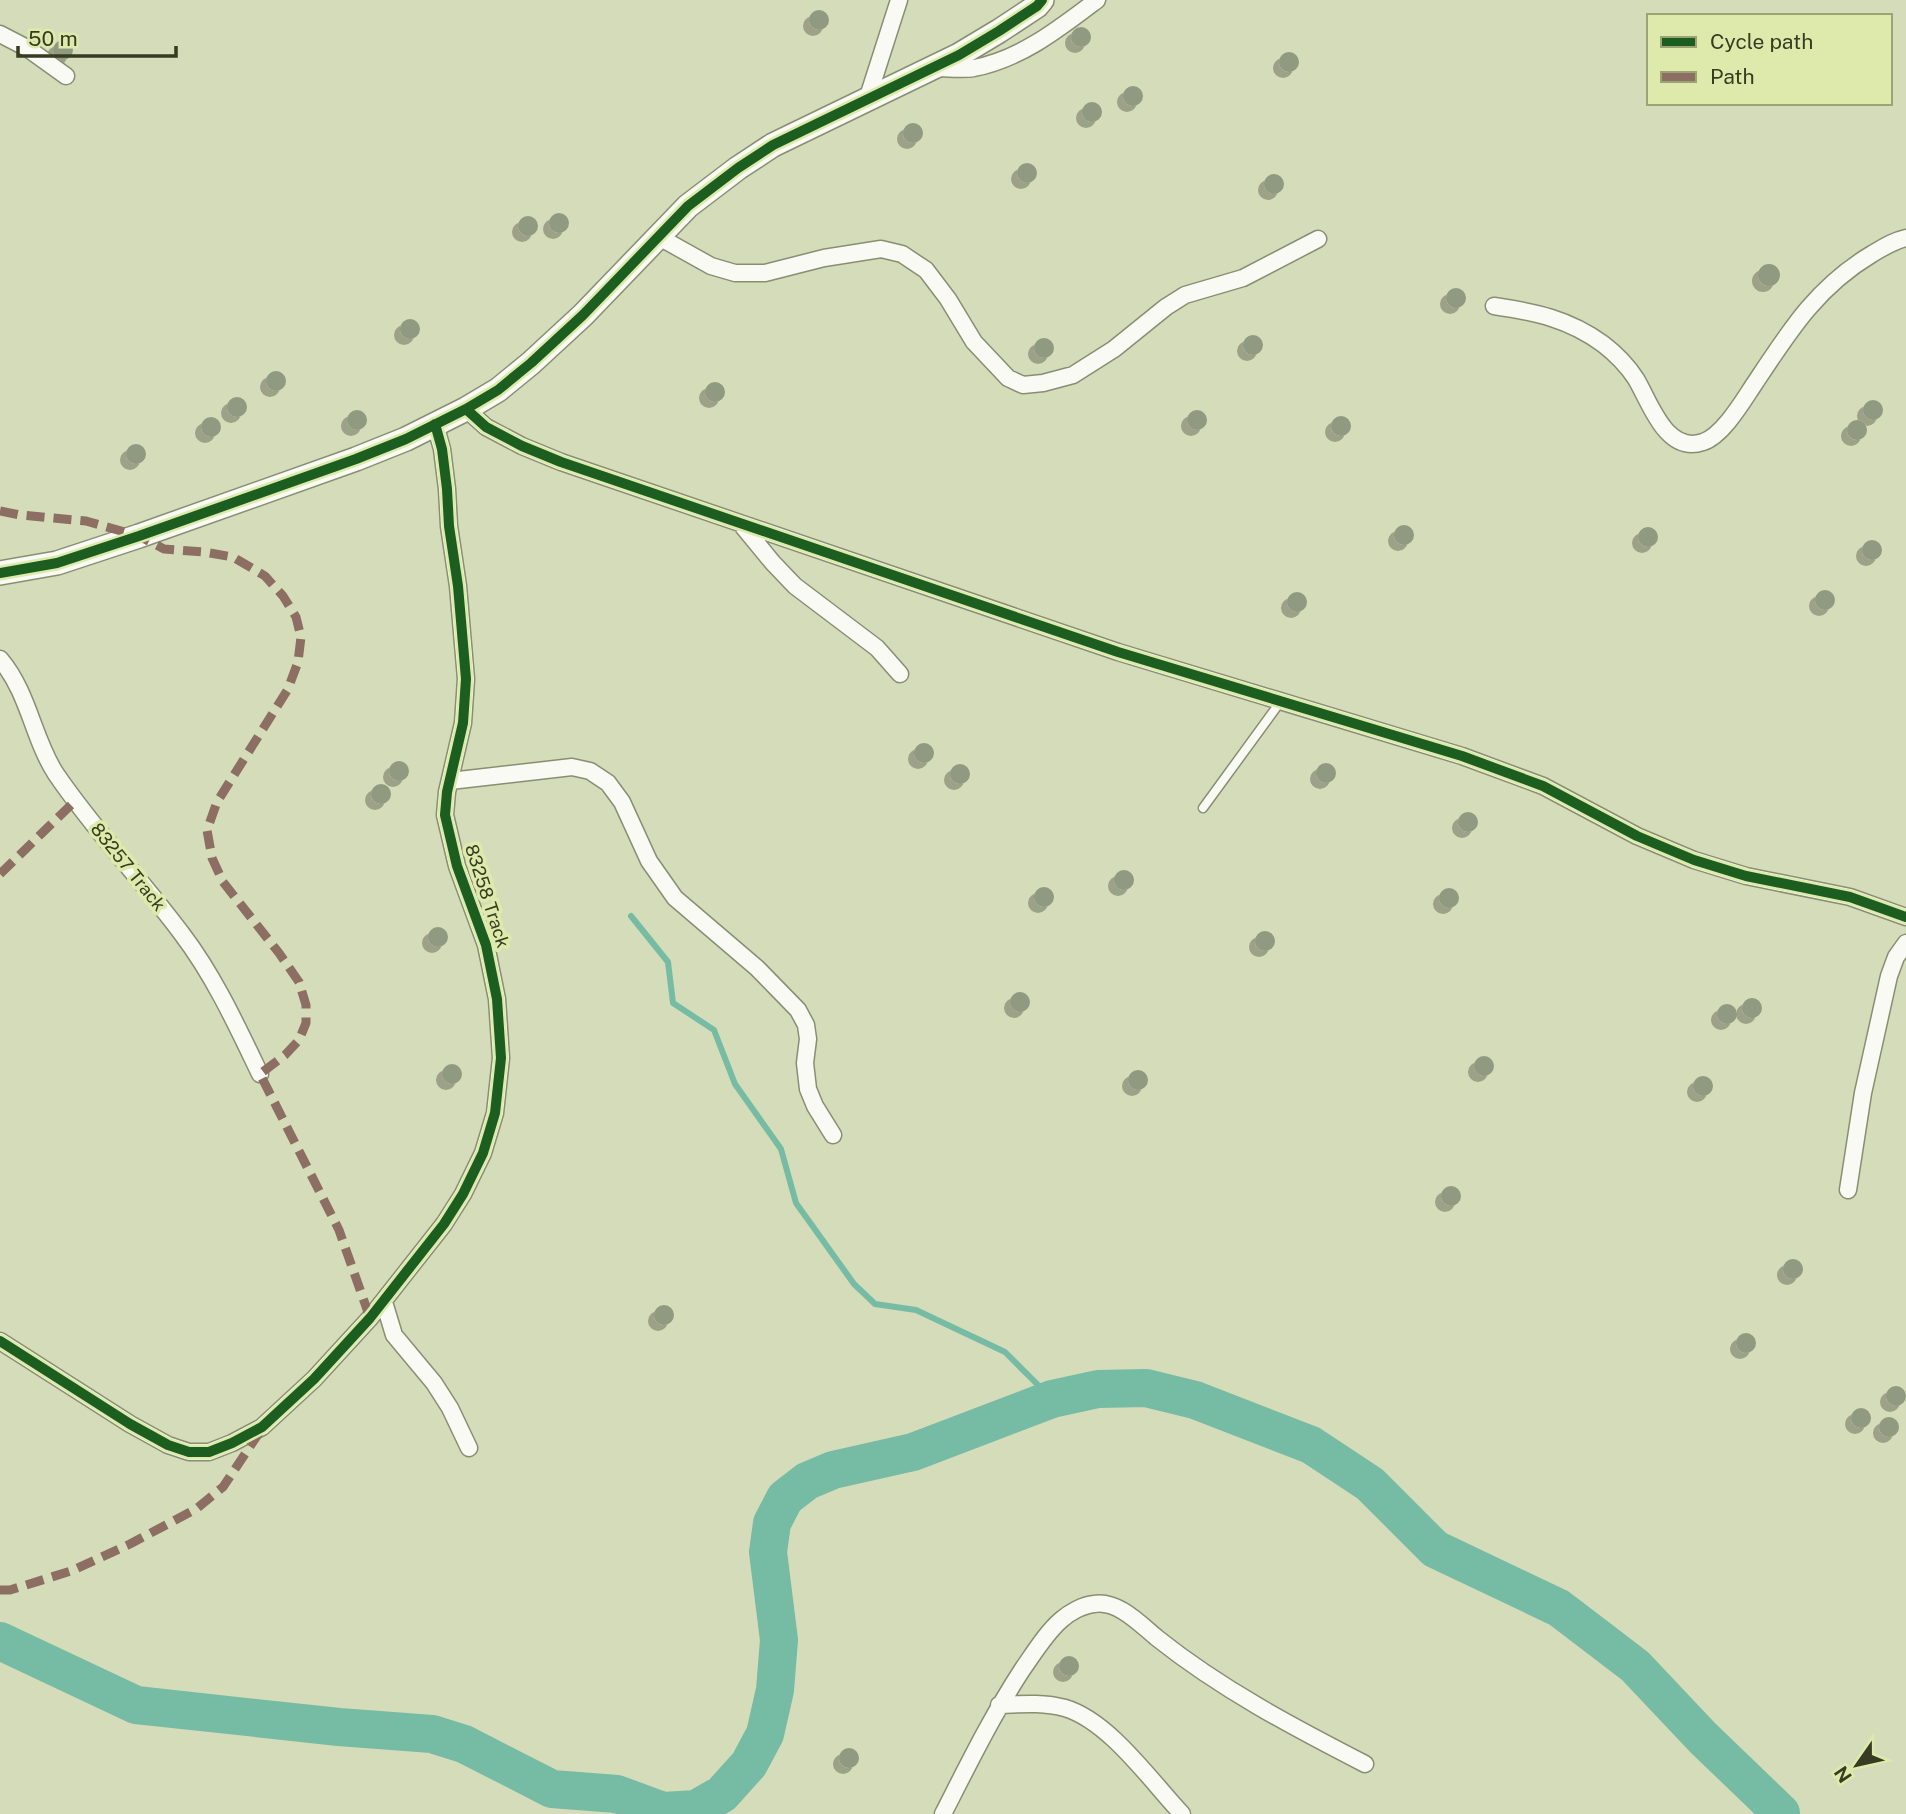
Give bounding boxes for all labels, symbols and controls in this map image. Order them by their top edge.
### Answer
scale bar [18,14,175,58]
legend [1647,14,1892,105]
text: 50 m [28,26,78,51]
text: Cycle path [1710,29,1813,54]
text: Path [1710,64,1755,89]
street label: 83257 Track [87,819,170,915]
street label: 83258 Track [461,841,514,950]
north arrow [1822,1730,1892,1800]
text: N [1830,1762,1856,1787]

